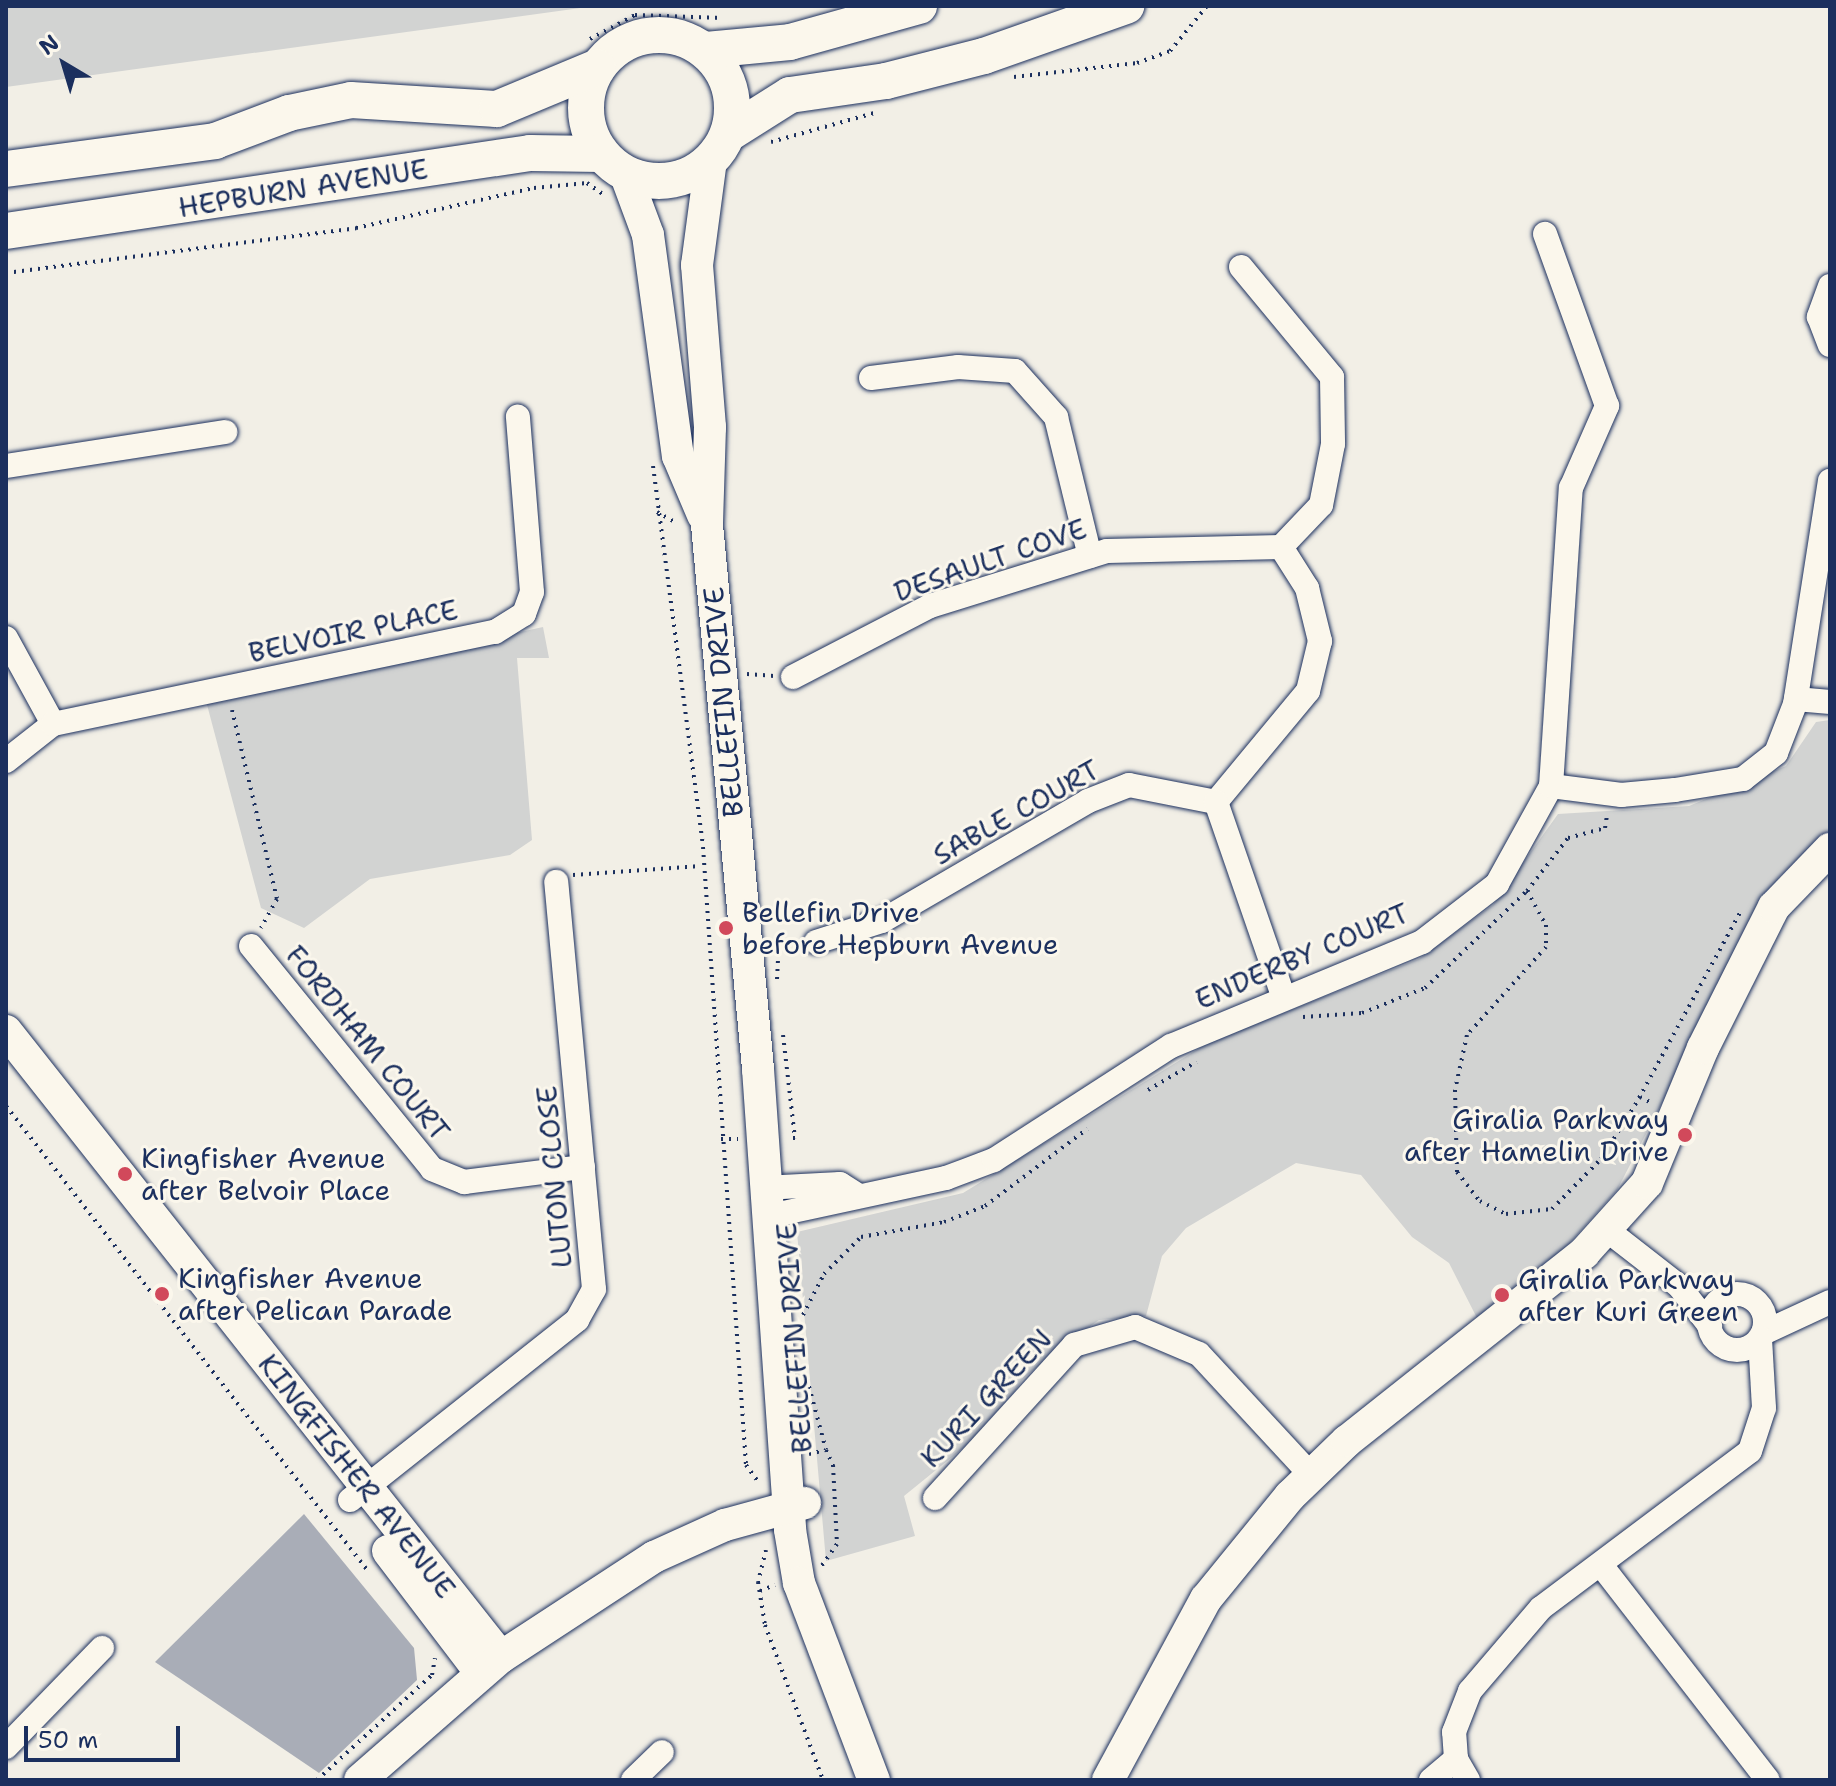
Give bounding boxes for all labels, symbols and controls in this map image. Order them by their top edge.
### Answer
north arrow [24,24,104,104]
text: N [33,28,65,61]
street label: HEPBURN AVENUE [176,152,430,224]
street label: DESAULT COVE [889,511,1091,609]
street label: BELLEFIN DRIVE [696,585,750,819]
street label: BELVOIR PLACE [245,592,461,670]
street label: SABLE COURT [927,752,1105,872]
place label: Bellefin Drive before Hepburn Avenue [742,895,1059,961]
street label: ENDERBY COURT [1190,896,1414,1016]
marker: Bellefin Drive before Hepburn Avenue [717,919,735,937]
street label: FORDHAM COURT [279,938,457,1148]
street label: LUTON CLOSE [529,1084,579,1270]
place label: Giralia Parkway after Hamelin Drive [1404,1102,1669,1168]
marker: Giralia Parkway after Hamelin Drive [1676,1126,1694,1144]
place label: Kingfisher Avenue after Belvoir Place [141,1141,390,1207]
marker: Kingfisher Avenue after Belvoir Place [116,1165,134,1183]
street label: BELLEFIN DRIVE [769,1222,819,1454]
place label: Kingfisher Avenue after Pelican Parade [178,1261,453,1327]
place label: Giralia Parkway after Kuri Green [1518,1262,1738,1328]
marker: Kingfisher Avenue after Pelican Parade [153,1285,171,1303]
marker: Giralia Parkway after Kuri Green [1493,1286,1511,1304]
street label: KURI GREEN [913,1322,1059,1474]
street label: KINGFISHER AVENUE [251,1347,463,1605]
scale bar [28,1710,184,1760]
text: 50 m [38,1724,98,1756]

